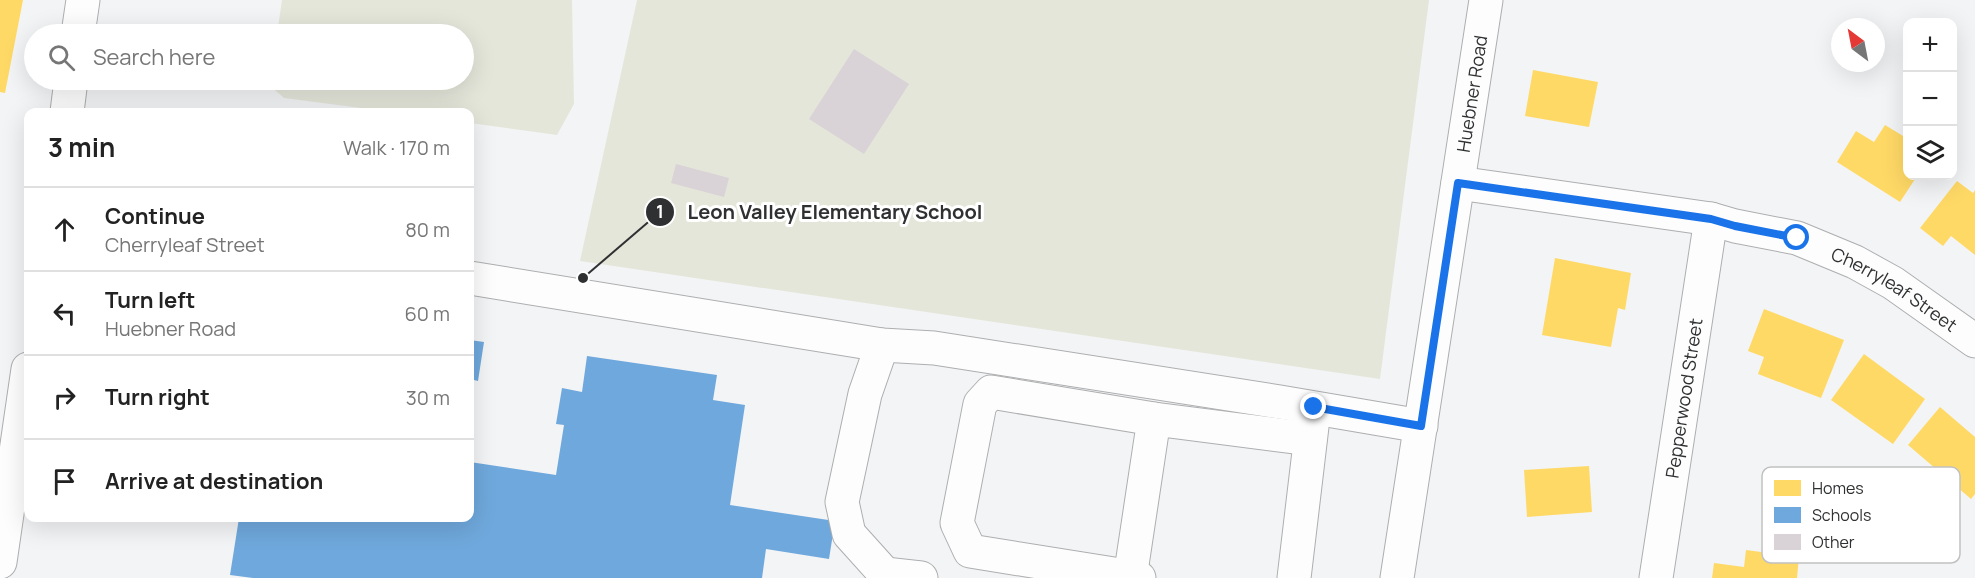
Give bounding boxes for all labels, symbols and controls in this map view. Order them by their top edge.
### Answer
north arrow [1831,18,1885,72]
map controls [1903,18,1957,180]
button: + [1903,18,1957,72]
search box [24,24,474,90]
street label: Huebner Road [1451,33,1492,154]
icon: search [45,41,78,74]
text: Search here [93,42,215,72]
button: − [1903,72,1957,126]
button: layers [1903,126,1957,180]
text: 3 min [48,129,115,165]
text: Walk · 170 m [343,134,450,161]
callout: Leon Valley Elementary School [645,193,994,231]
text: Leon Valley Elementary School [688,198,982,225]
text: 1 [656,199,664,223]
text: Continue [105,201,205,231]
icon: ahead [48,213,81,246]
text: 80 m [405,216,450,243]
route start [1783,224,1809,250]
text: Cherryleaf Street [105,231,265,258]
street label: Cherryleaf Street [1828,242,1962,337]
text: Turn left [105,285,195,315]
icon: left [48,297,81,330]
text: 60 m [404,300,450,327]
text: Huebner Road [105,315,236,342]
street label: Pepperwood Street [1659,317,1708,480]
icon: right [48,381,81,414]
text: Turn right [105,382,210,412]
text: 30 m [406,384,450,411]
route end [1300,393,1326,419]
icon: arrive [48,465,81,498]
text: Arrive at destination [105,466,323,496]
legend [1762,467,1960,563]
text: Homes [1812,477,1864,499]
text: Schools [1812,504,1871,526]
text: Other [1812,531,1855,553]

